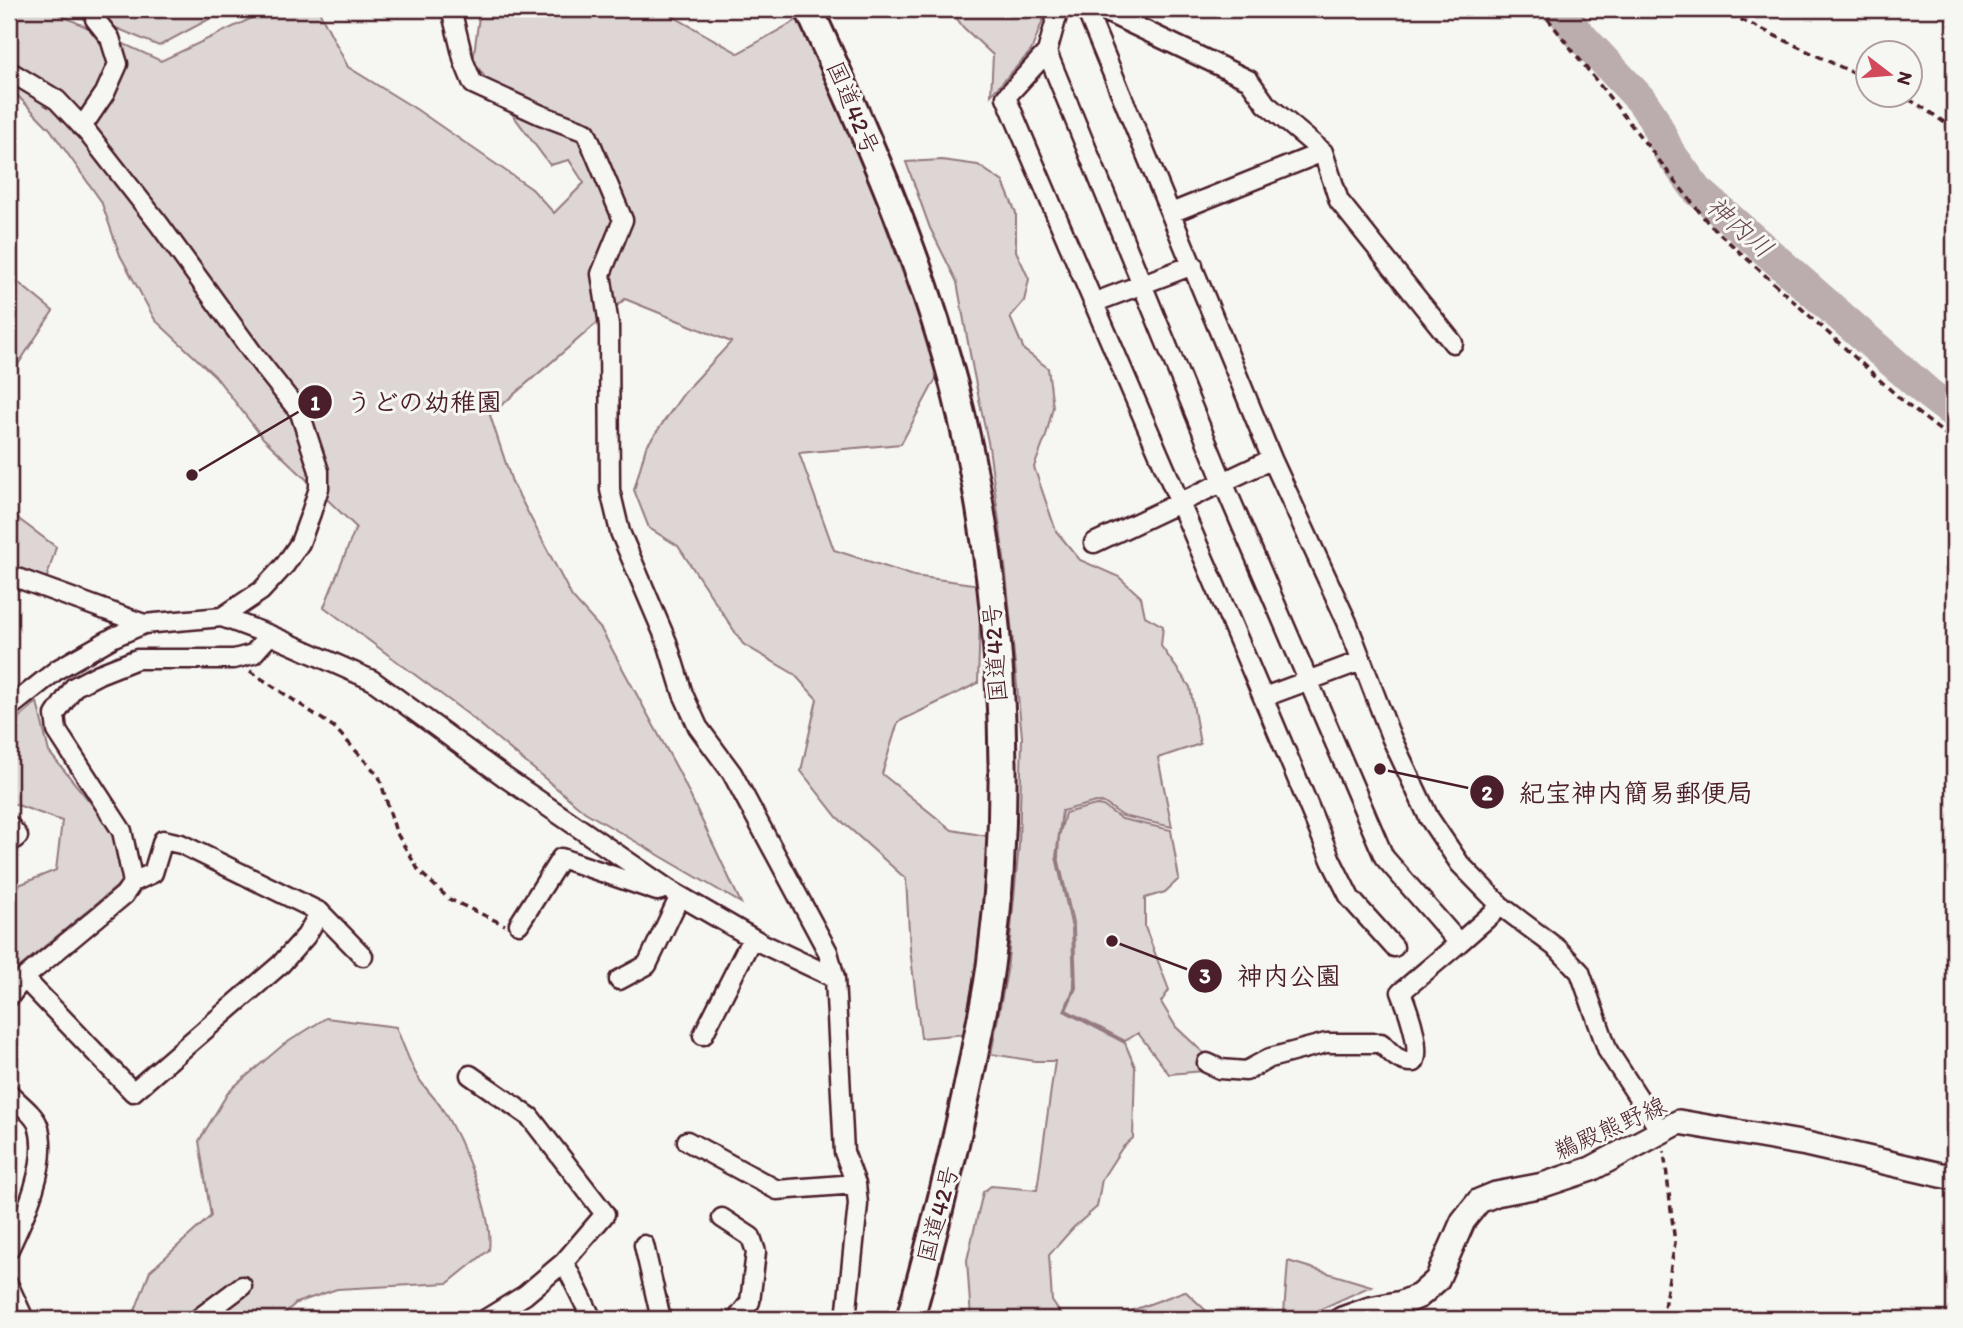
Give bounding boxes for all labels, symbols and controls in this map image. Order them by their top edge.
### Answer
north arrow [1854,38,1924,108]
street label: 国道42号 [821,57,886,159]
text: N [1892,69,1918,88]
water label: 神内川 [1700,189,1780,265]
callout: うどの幼稚園 [297,379,516,426]
text: うどの幼稚園 [346,386,502,418]
text: 1 [310,390,320,415]
street label: 国道42号 [977,603,1012,703]
callout: 紀宝神内簡易郵便局 [1470,769,1767,816]
text: 紀宝神内簡易郵便局 [1519,777,1753,809]
text: 2 [1481,780,1493,805]
callout: 神内公園 [1188,952,1355,999]
text: 神内公園 [1237,960,1341,992]
text: 3 [1199,963,1211,988]
street label: 鵜殿熊野線 [1549,1090,1671,1165]
street label: 国道42号 [911,1162,964,1265]

